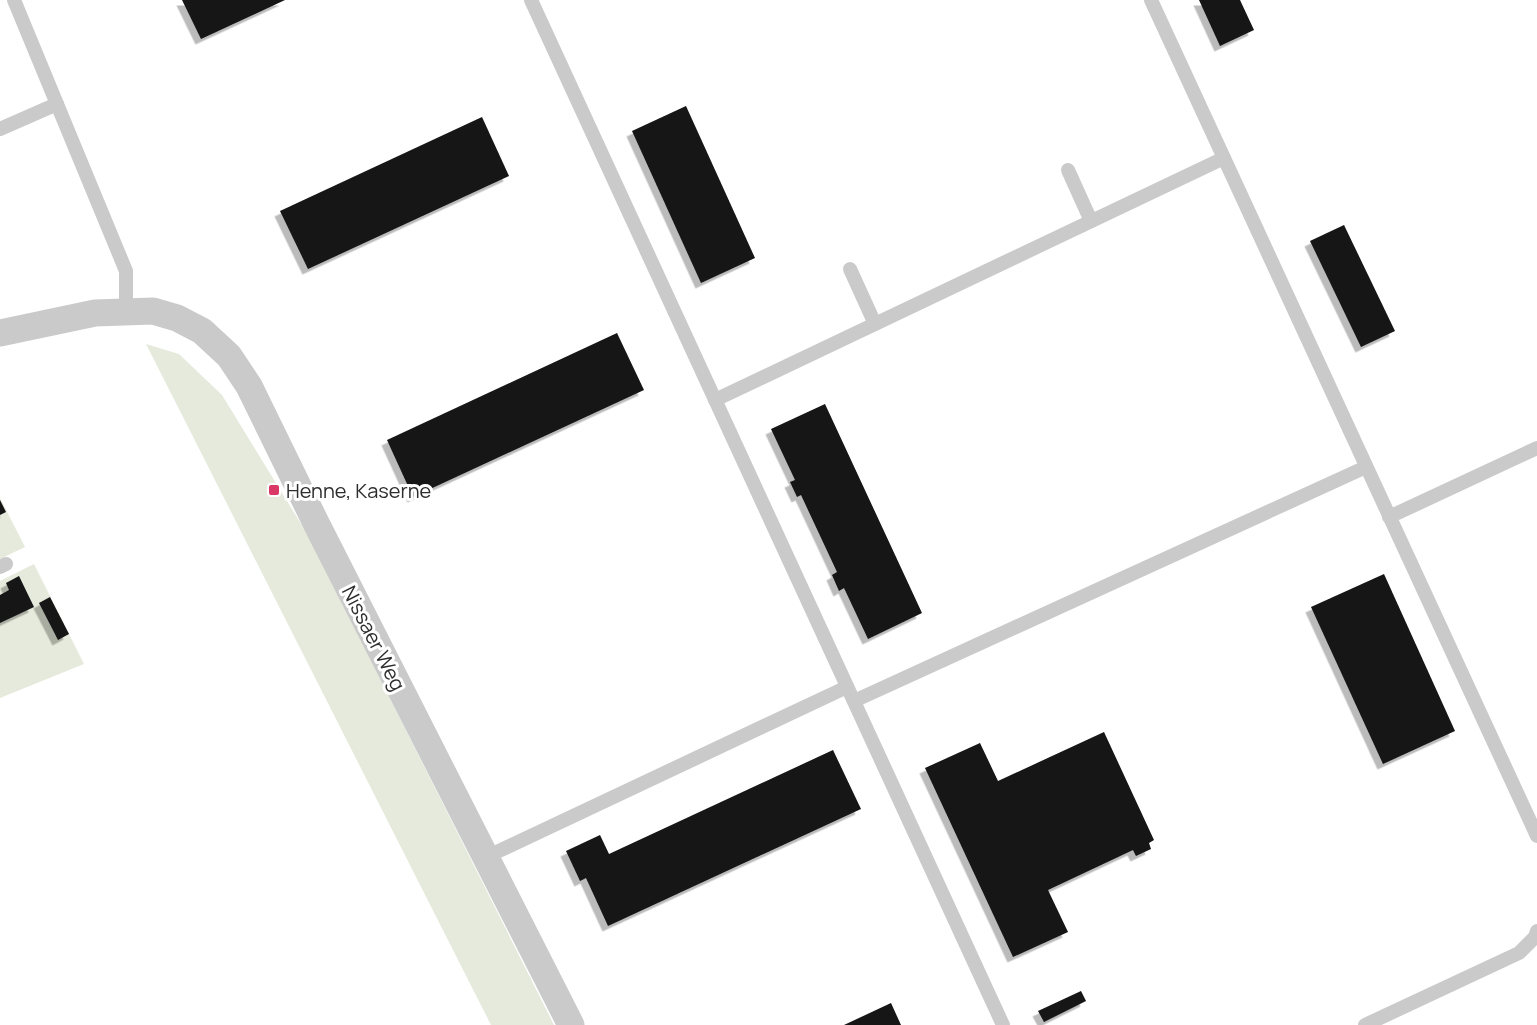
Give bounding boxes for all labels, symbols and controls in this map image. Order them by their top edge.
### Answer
place label: Henne, Kaserne [286,477,431,504]
marker: Henne, Kaserne [267,483,281,497]
street label: Nissaer Weg [336,581,412,695]

